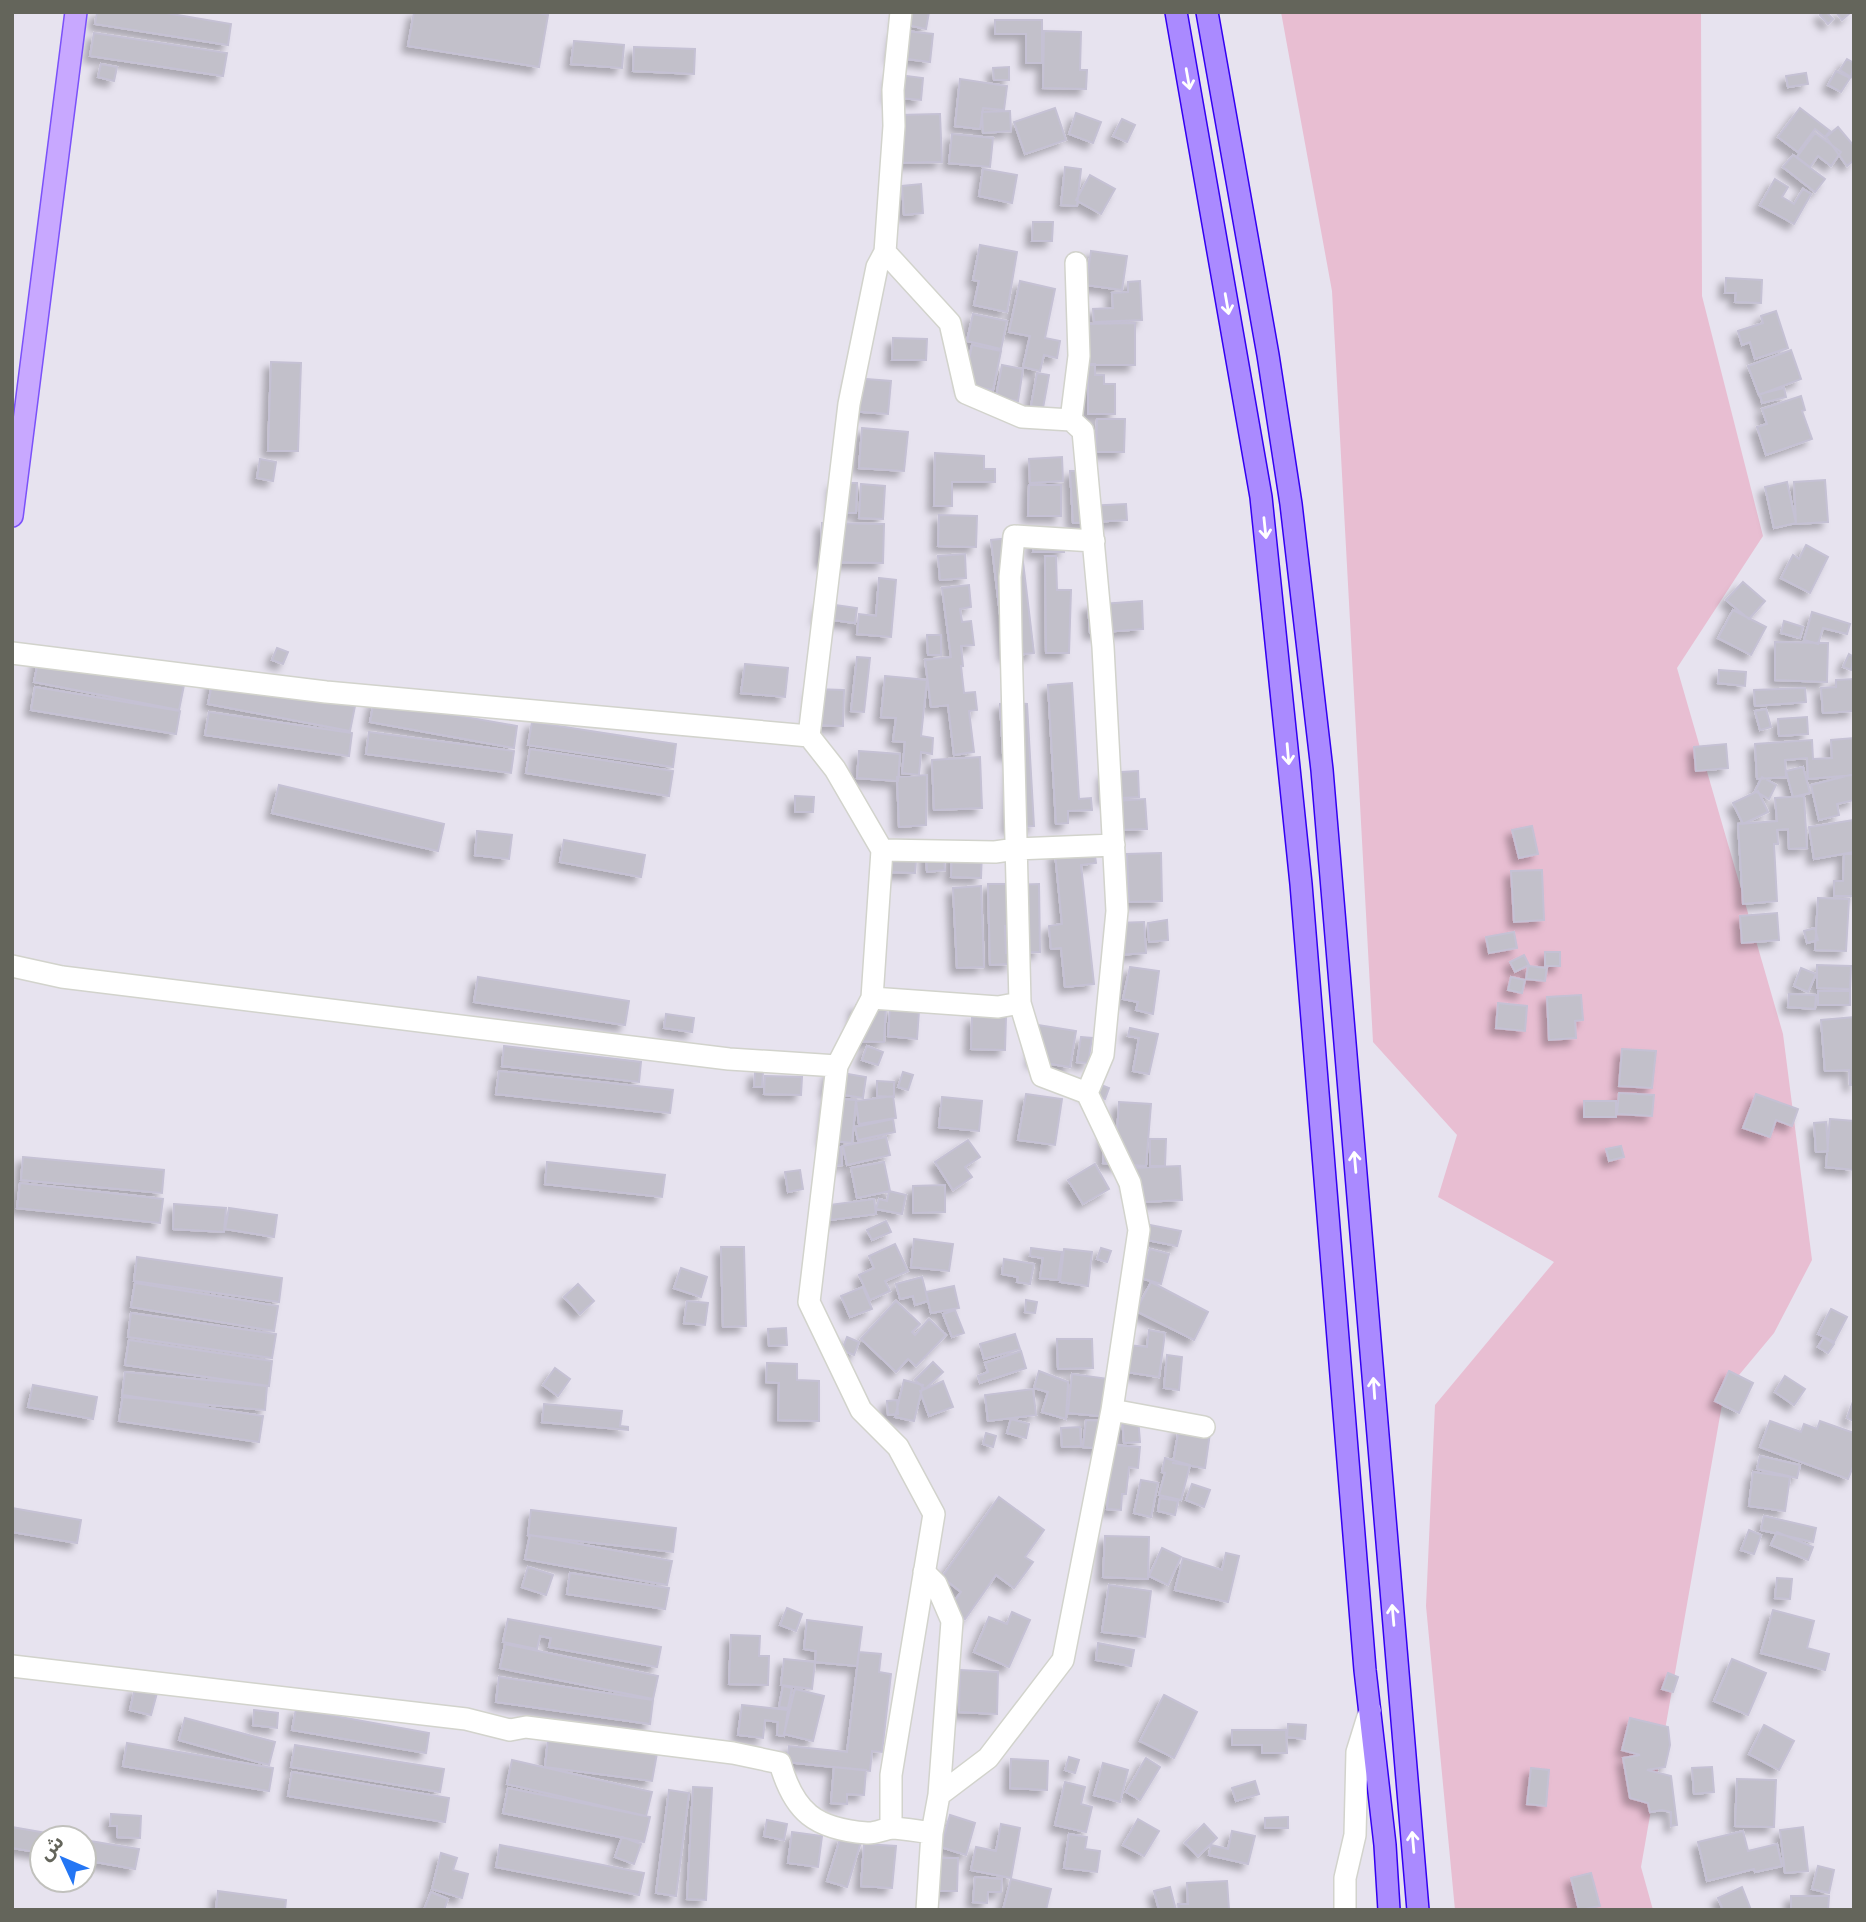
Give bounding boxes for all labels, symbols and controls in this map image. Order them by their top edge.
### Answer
one-way arrow [1182,67,1196,90]
one-way arrow [1221,292,1234,315]
one-way arrow [1258,516,1271,539]
one-way arrow [1282,742,1295,765]
one-way arrow [1348,1151,1361,1174]
one-way arrow [1367,1378,1380,1400]
one-way arrow [1386,1604,1399,1627]
north arrow [28,1824,98,1894]
text: ش [34,1830,69,1866]
one-way arrow [1406,1831,1419,1853]

